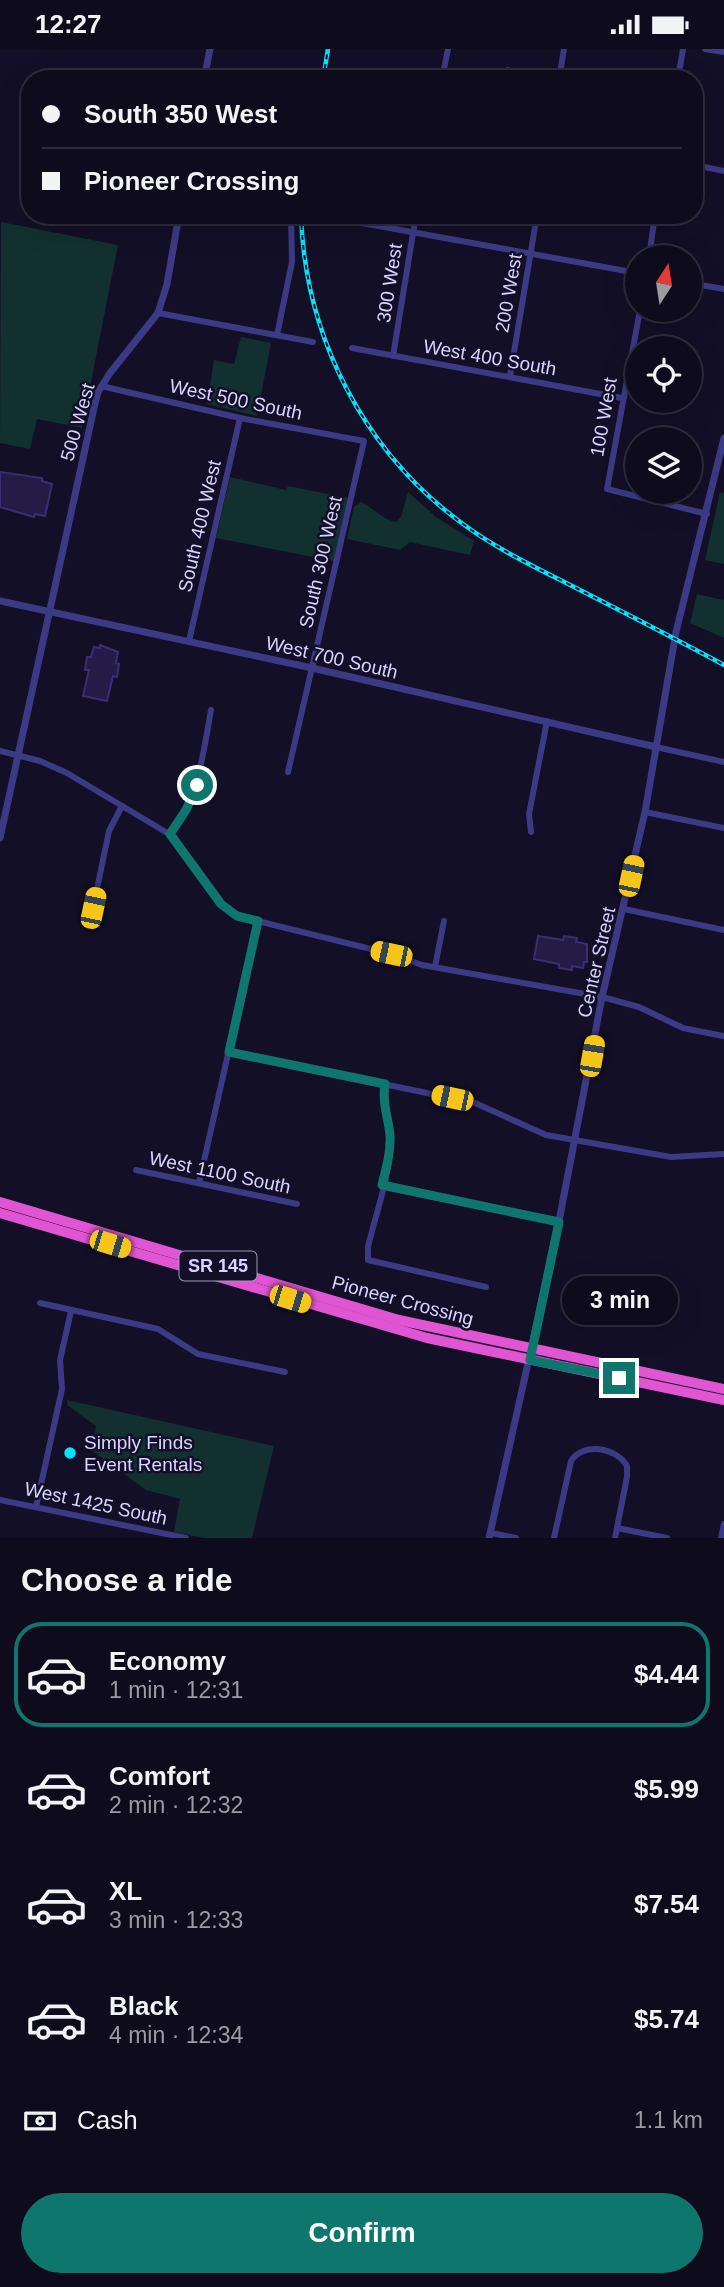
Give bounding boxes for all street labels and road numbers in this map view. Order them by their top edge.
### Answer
street label: 300 West [373,241,406,324]
street label: 200 West [491,251,526,334]
street label: West 400 South [422,335,558,380]
street label: West 500 South [168,375,304,424]
street label: 100 West [586,375,621,458]
street label: 500 West [56,380,99,463]
street label: South 400 West [174,457,225,594]
street label: South 300 West [295,493,346,630]
street label: West 700 South [264,632,400,683]
street label: Center Street [574,904,620,1020]
street label: West 1100 South [147,1147,293,1198]
road number: SR 145 [180,1251,256,1281]
street label: Pioneer Crossing [330,1271,476,1329]
street label: West 1425 South [23,1478,169,1529]

